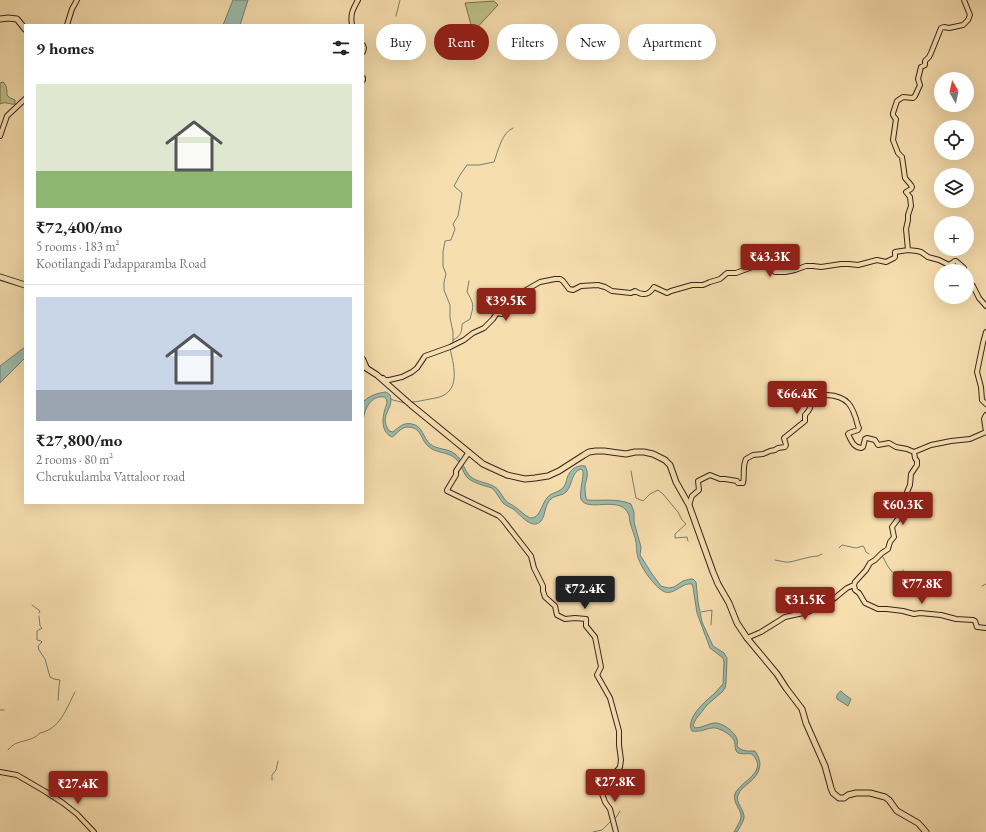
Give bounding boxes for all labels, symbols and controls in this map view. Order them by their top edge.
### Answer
chip: Buy [376,24,426,60]
chip: Rent [434,24,489,60]
chip: Filters [497,24,558,60]
chip: New [566,24,620,60]
chip: Apartment [628,24,716,60]
text: 9 homes [36,37,94,59]
icon: filters [330,37,352,59]
north arrow [934,72,974,112]
map controls [934,72,974,304]
icon: home [158,110,230,182]
button: locate [934,120,974,160]
button: layers [934,168,974,208]
text: ₹72,400/mo [36,216,122,238]
button: + [934,216,974,256]
text: 5 rooms · 183 m² [36,238,120,255]
pin: ₹43.3K [737,244,803,278]
text: ₹43.3K [750,248,790,265]
text: Kootilangadi Padapparamba Road [36,255,206,272]
button: − [934,264,974,304]
pin: ₹39.5K [473,288,539,322]
text: ₹39.5K [486,292,526,309]
icon: home [158,323,230,395]
pin: ₹66.4K [764,381,830,415]
text: ₹66.4K [777,385,817,402]
text: ₹27,800/mo [36,429,122,451]
text: 2 rooms · 80 m² [36,451,113,468]
text: Cherukulamba Vattaloor road [36,468,185,485]
pin: ₹60.3K [870,492,936,526]
text: ₹60.3K [883,496,923,513]
pin: ₹77.8K [889,571,955,605]
text: ₹77.8K [902,575,942,592]
pin: ₹72.4K [552,576,618,610]
text: ₹72.4K [565,580,605,597]
pin: ₹31.5K [772,587,838,621]
text: ₹31.5K [785,591,825,608]
pin: ₹27.8K [582,769,648,803]
pin: ₹27.4K [45,771,111,805]
text: ₹27.8K [595,773,635,790]
text: ₹27.4K [58,775,98,792]

